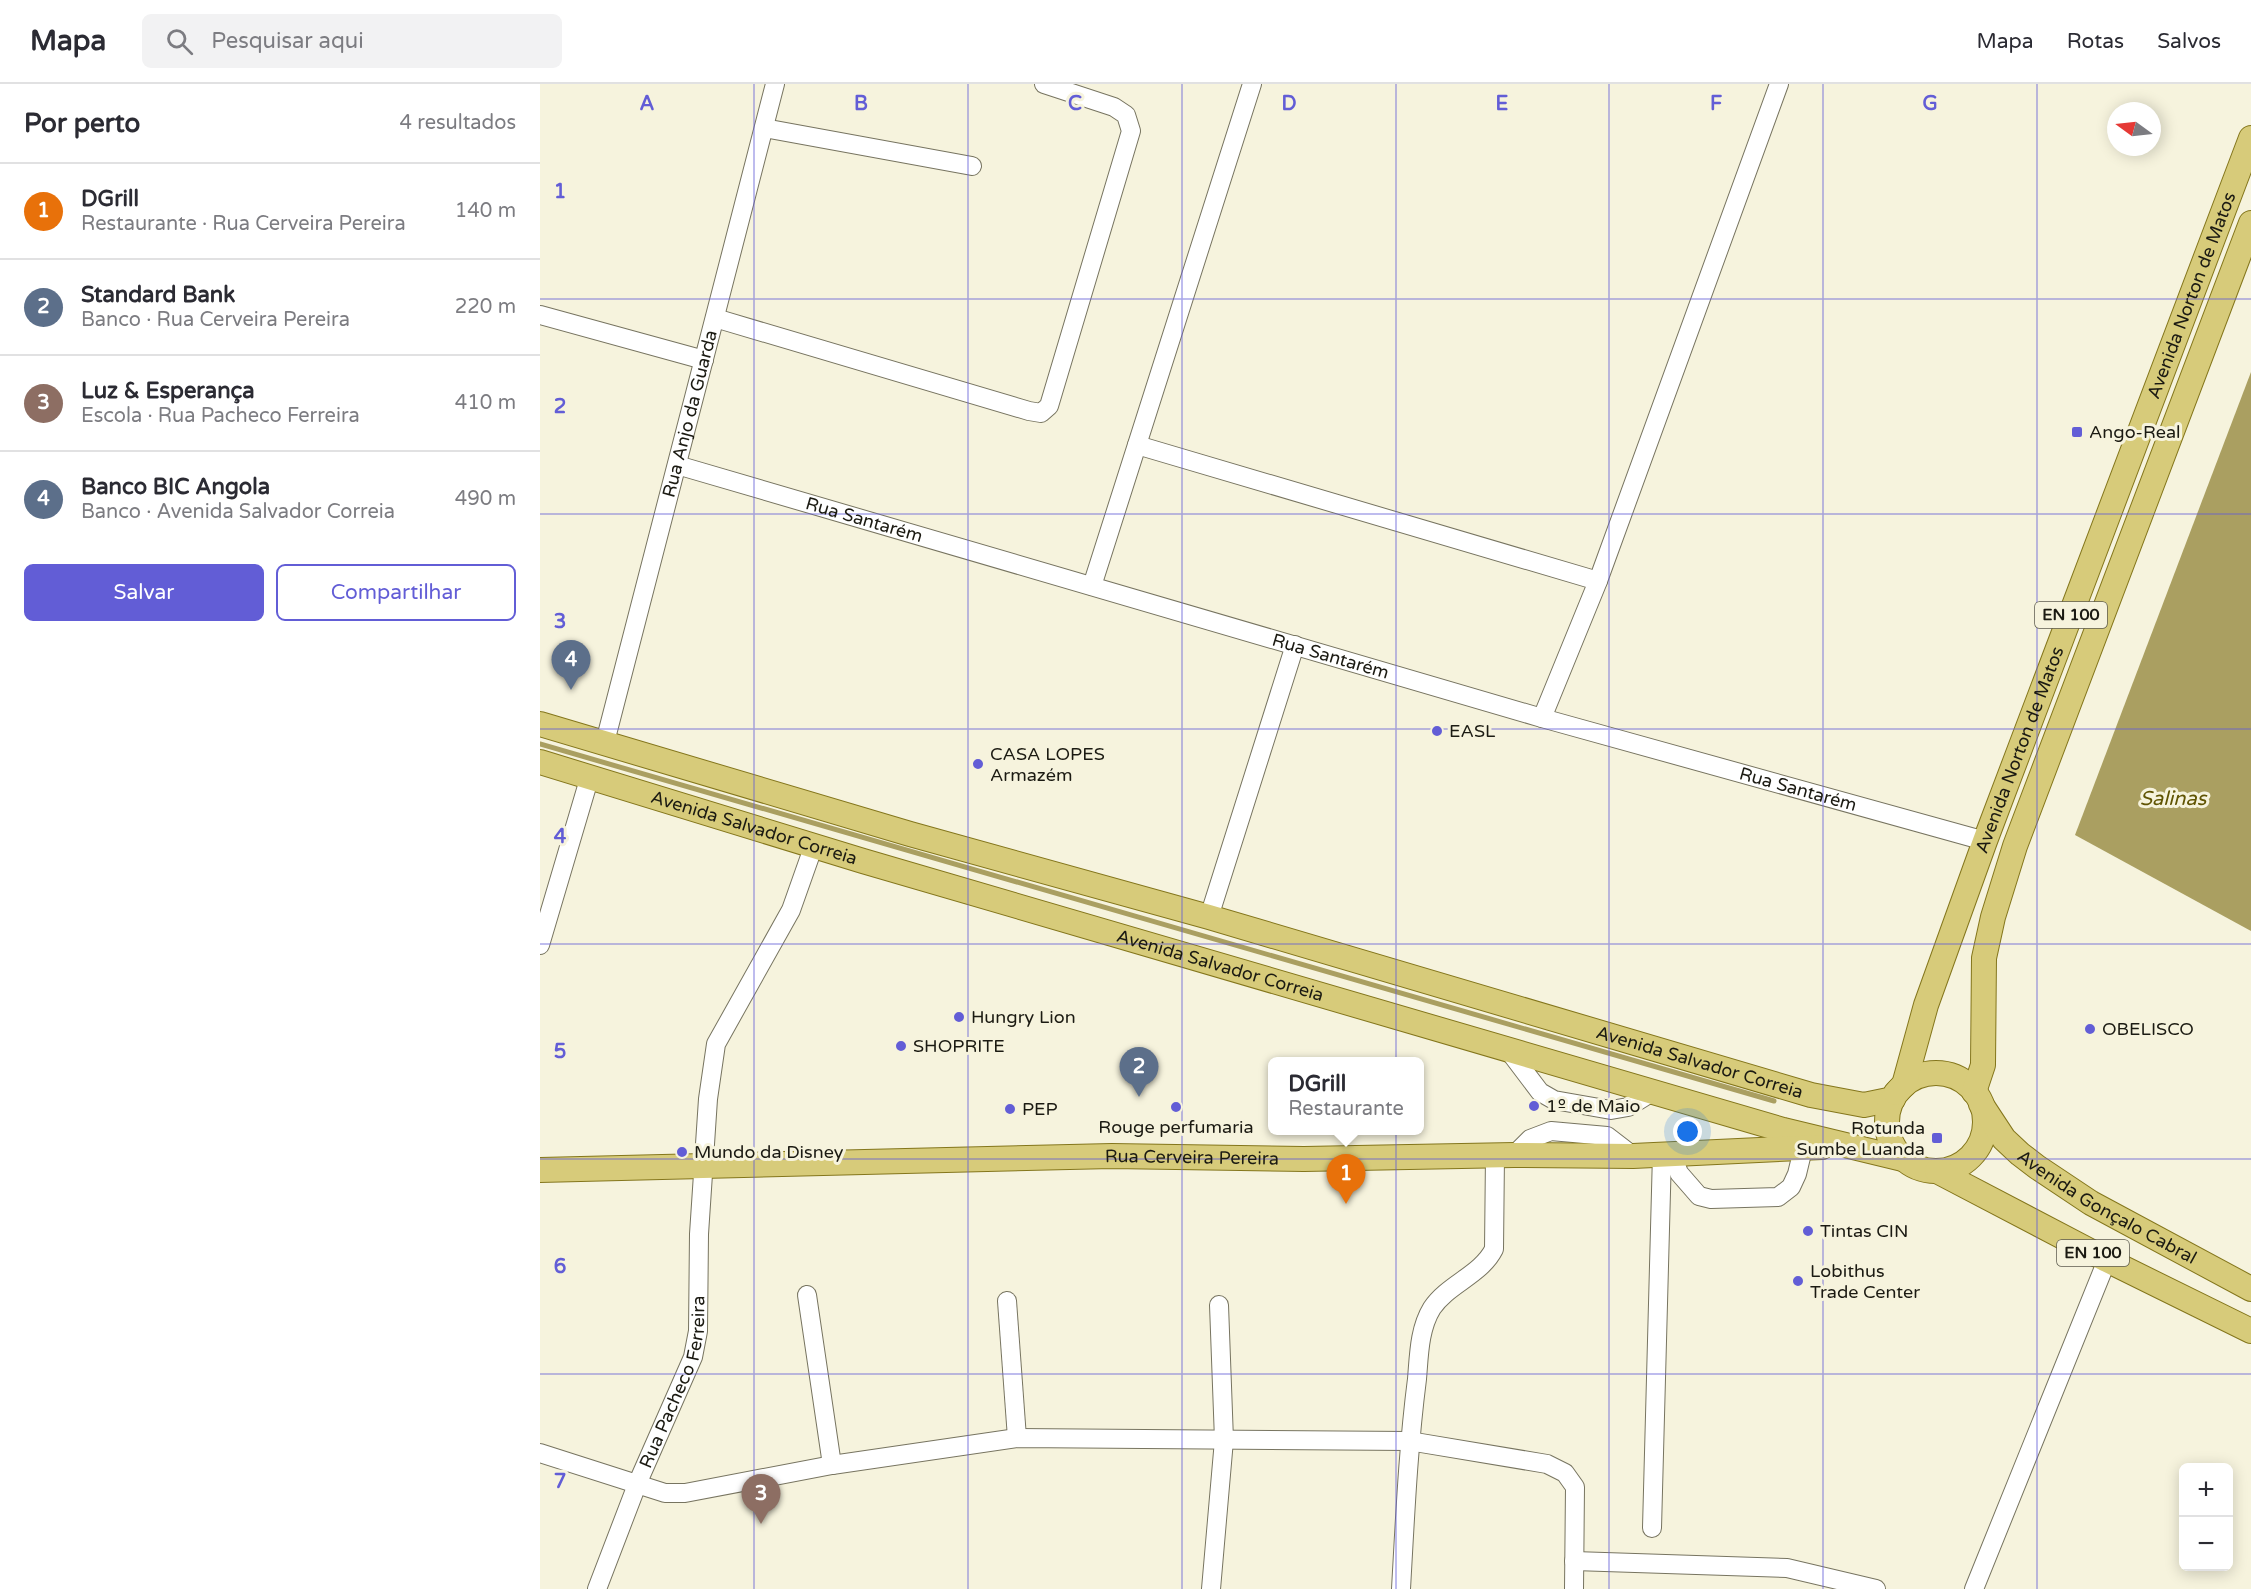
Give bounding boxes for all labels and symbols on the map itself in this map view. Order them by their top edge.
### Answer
text: A [640,92,655,116]
text: B [854,92,868,116]
text: C [1068,92,1082,116]
text: D [1281,92,1297,116]
text: E [1496,92,1509,116]
text: F [1710,92,1722,116]
text: G [1922,92,1938,116]
north arrow [2107,102,2161,156]
text: 1 [554,180,566,204]
street label: Avenida Norton de Matos [2142,189,2241,402]
street label: Rua Anjo da Guarda [658,328,722,500]
text: 2 [554,395,566,419]
place label: Ango-Real [2089,421,2181,443]
marker: Ango-Real [2070,425,2084,439]
street label: Rua Santarém [803,492,925,547]
road number: EN 100 [2035,602,2107,628]
text: 3 [554,610,566,634]
street label: Rua Santarém [1269,629,1392,684]
pin: 4 [552,640,591,690]
street label: Avenida Norton de Matos [1971,643,2069,856]
place label: EASL [1449,720,1496,742]
marker: EASL [1430,724,1444,738]
place label: CASA LOPES Armazém [990,743,1105,786]
marker: CASA LOPES Armazém [971,757,985,771]
street label: Rua Santarém [1737,762,1859,816]
street label: Avenida Salvador Correia [648,786,860,870]
water label: Salinas [2140,787,2208,811]
text: 4 [554,825,567,849]
street label: Avenida Salvador Correia [1114,925,1326,1006]
place label: Hungry Lion [971,1006,1076,1028]
marker: Hungry Lion [952,1010,966,1024]
place label: OBELISCO [2102,1018,2194,1040]
street label: Avenida Salvador Correia [1594,1021,1806,1103]
marker: OBELISCO [2083,1022,2097,1036]
place label: SHOPRITE [913,1035,1005,1057]
marker: SHOPRITE [894,1039,908,1053]
text: 5 [554,1040,566,1064]
pin: 2 [1120,1048,1158,1097]
place label: 1º de Maio [1546,1095,1640,1117]
place label: PEP [1022,1098,1058,1120]
marker: 1º de Maio [1527,1099,1541,1113]
marker: Rouge perfumaria [1169,1100,1183,1114]
marker: PEP [1003,1102,1017,1116]
place label: Rouge perfumaria [1098,1116,1254,1138]
your location [1673,1117,1702,1146]
place label: Rotunda Sumbe Luanda [1796,1117,1925,1160]
marker: Rotunda Sumbe Luanda [1930,1131,1944,1145]
place label: Mundo da Disney [694,1141,844,1163]
marker: Mundo da Disney [675,1145,689,1159]
street label: Rua Cerveira Pereira [1104,1145,1279,1170]
street label: Avenida Gonçalo Cabral [2013,1145,2200,1269]
pin: 1 [1326,1154,1366,1204]
place label: Tintas CIN [1820,1220,1908,1242]
marker: Tintas CIN [1801,1224,1815,1238]
road number: EN 100 [2057,1240,2129,1266]
text: 6 [554,1255,566,1279]
place label: Lobithus Trade Center [1810,1260,1920,1303]
marker: Lobithus Trade Center [1791,1274,1805,1288]
street label: Rua Pacheco Ferreira [635,1296,709,1471]
text: 7 [554,1470,566,1494]
pin: 3 [742,1474,780,1524]

